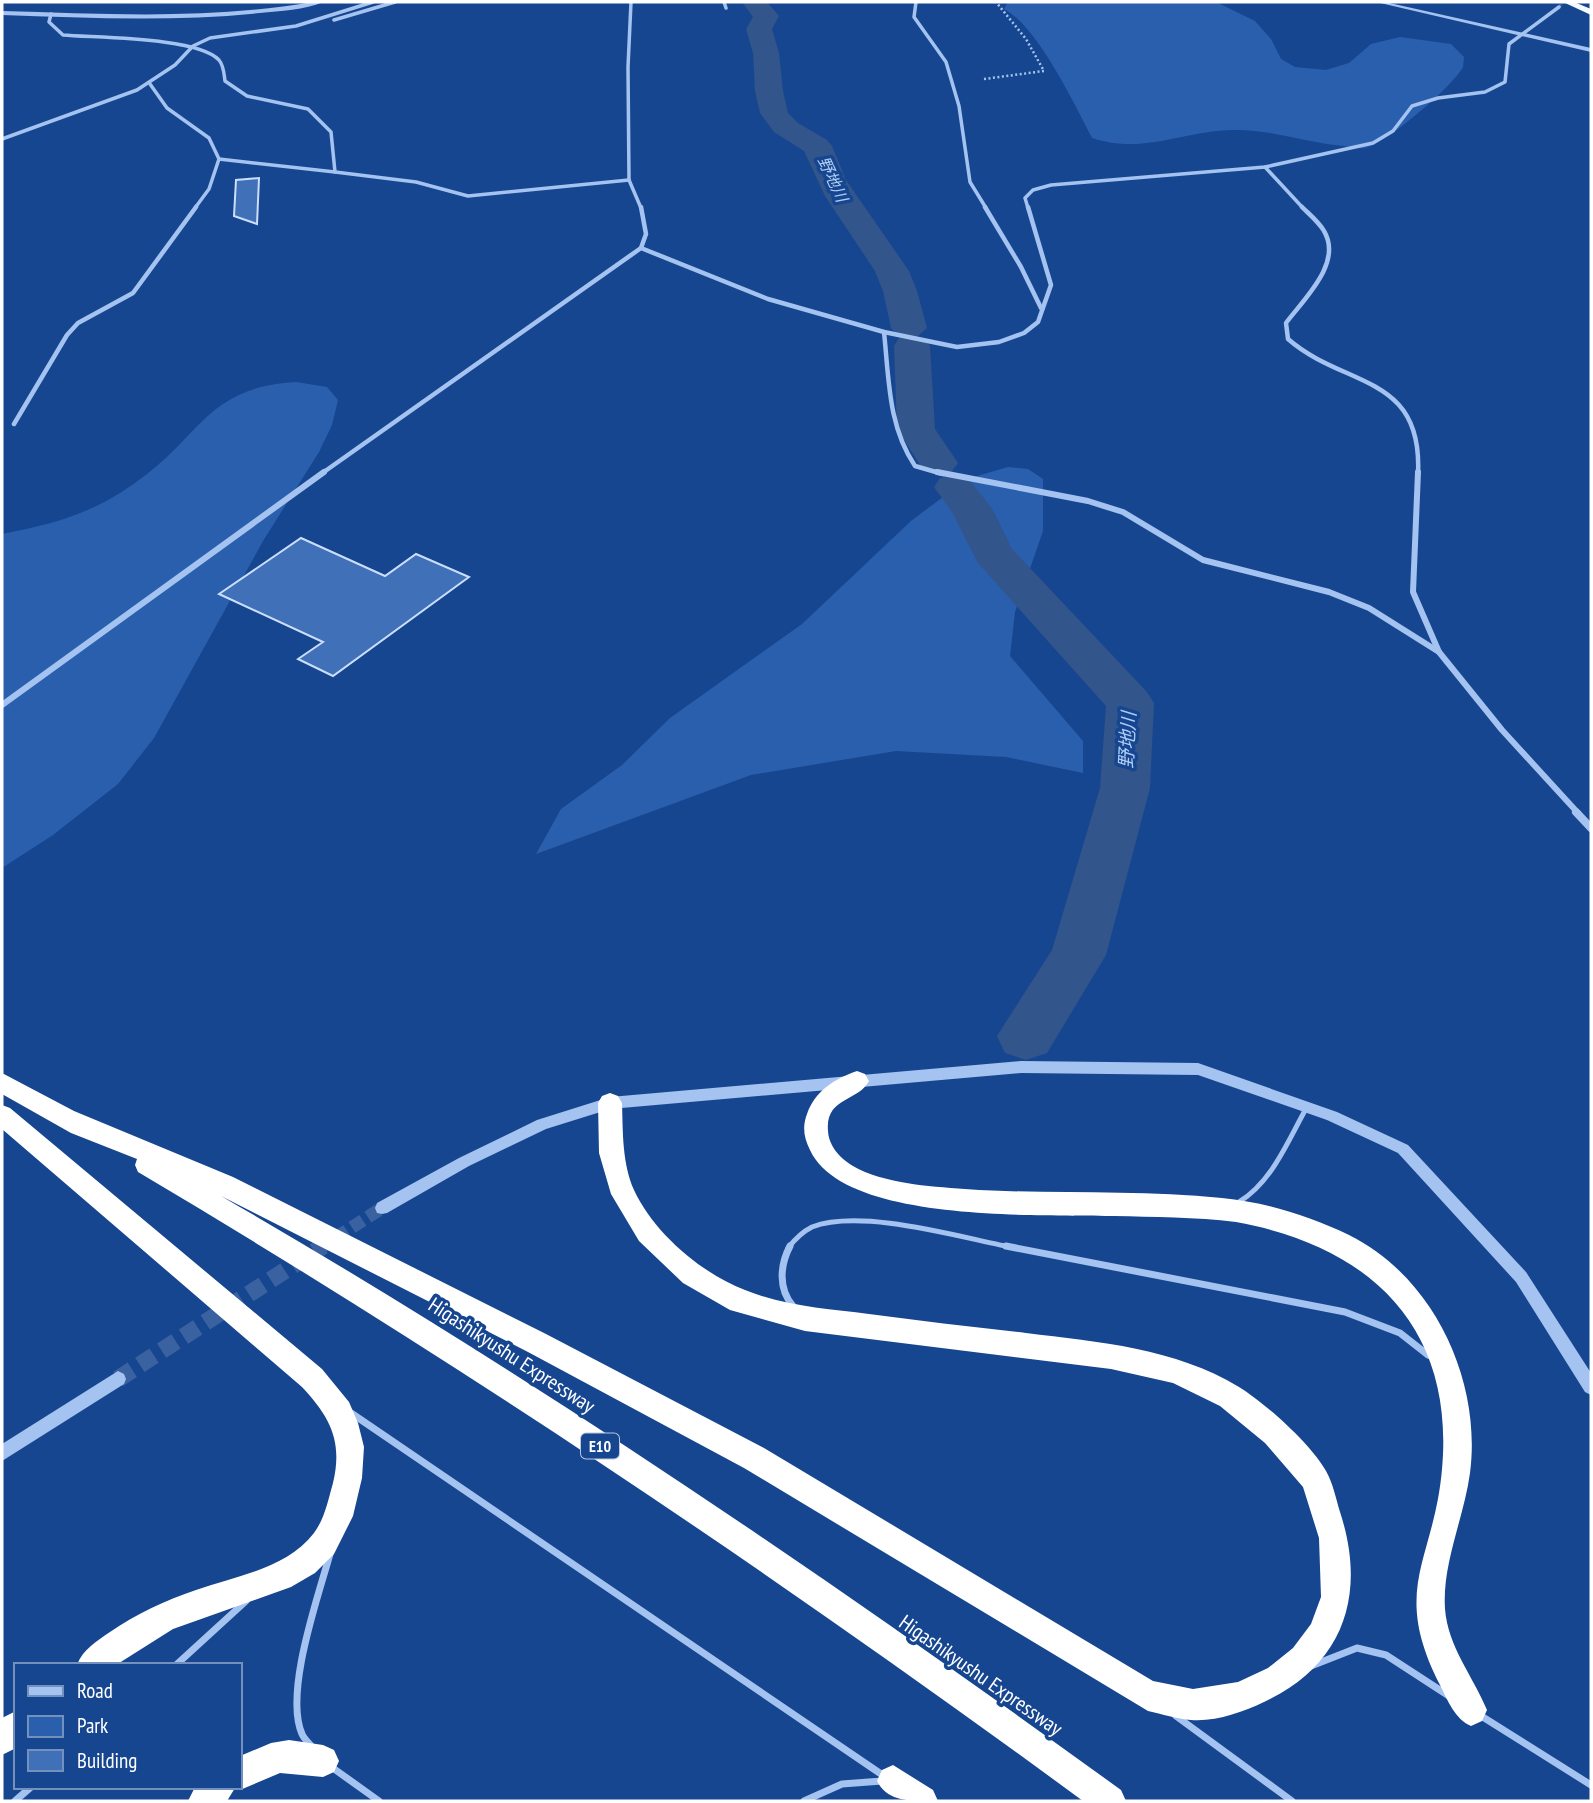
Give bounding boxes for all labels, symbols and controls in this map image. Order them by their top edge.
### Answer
water label: 野地川 [814,153,853,207]
water label: 野地川 [1114,709,1141,769]
street label: Higashikyushu Expressway [424,1291,601,1419]
road number: E10 [581,1434,619,1458]
street label: Higashikyushu Expressway [894,1608,1068,1742]
legend [14,1663,242,1789]
text: Road [77,1677,113,1704]
text: Park [77,1712,108,1739]
text: Building [77,1747,137,1774]

